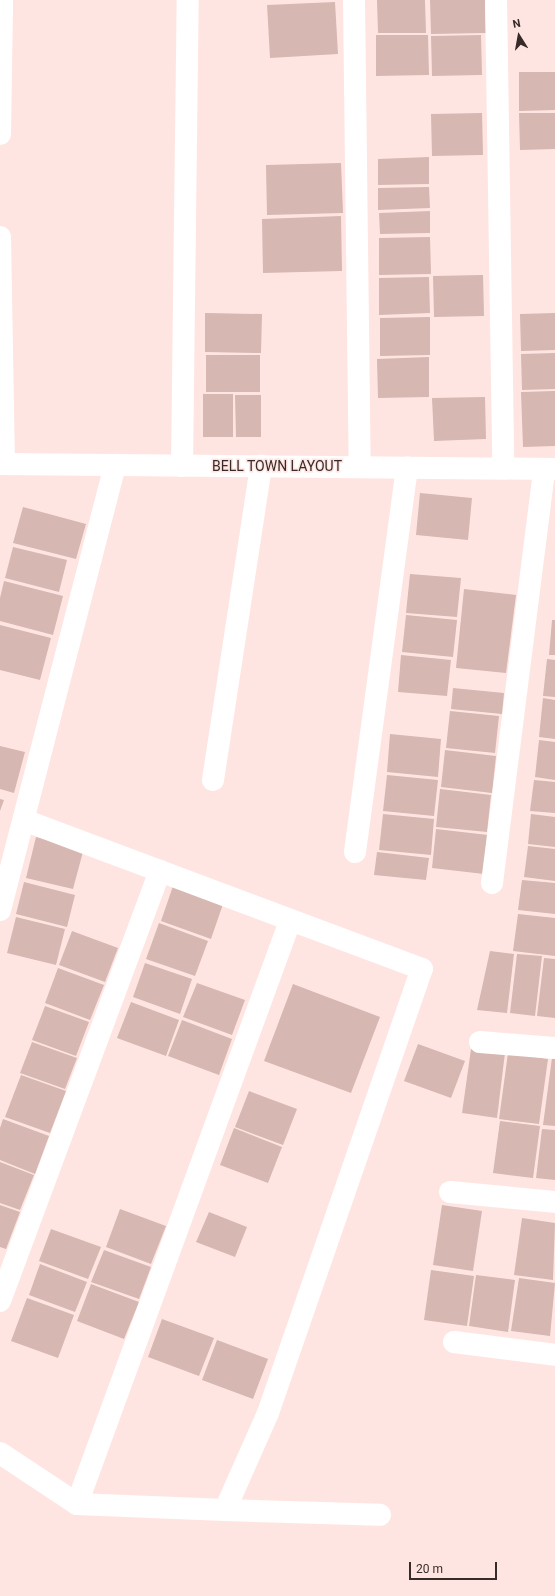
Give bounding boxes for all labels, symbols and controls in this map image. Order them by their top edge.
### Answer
north arrow [499,16,539,56]
text: N [512,17,522,31]
street label: BELL TOWN LAYOUT [212,458,342,474]
scale bar [411,1554,499,1580]
text: 20 m [416,1562,443,1576]

